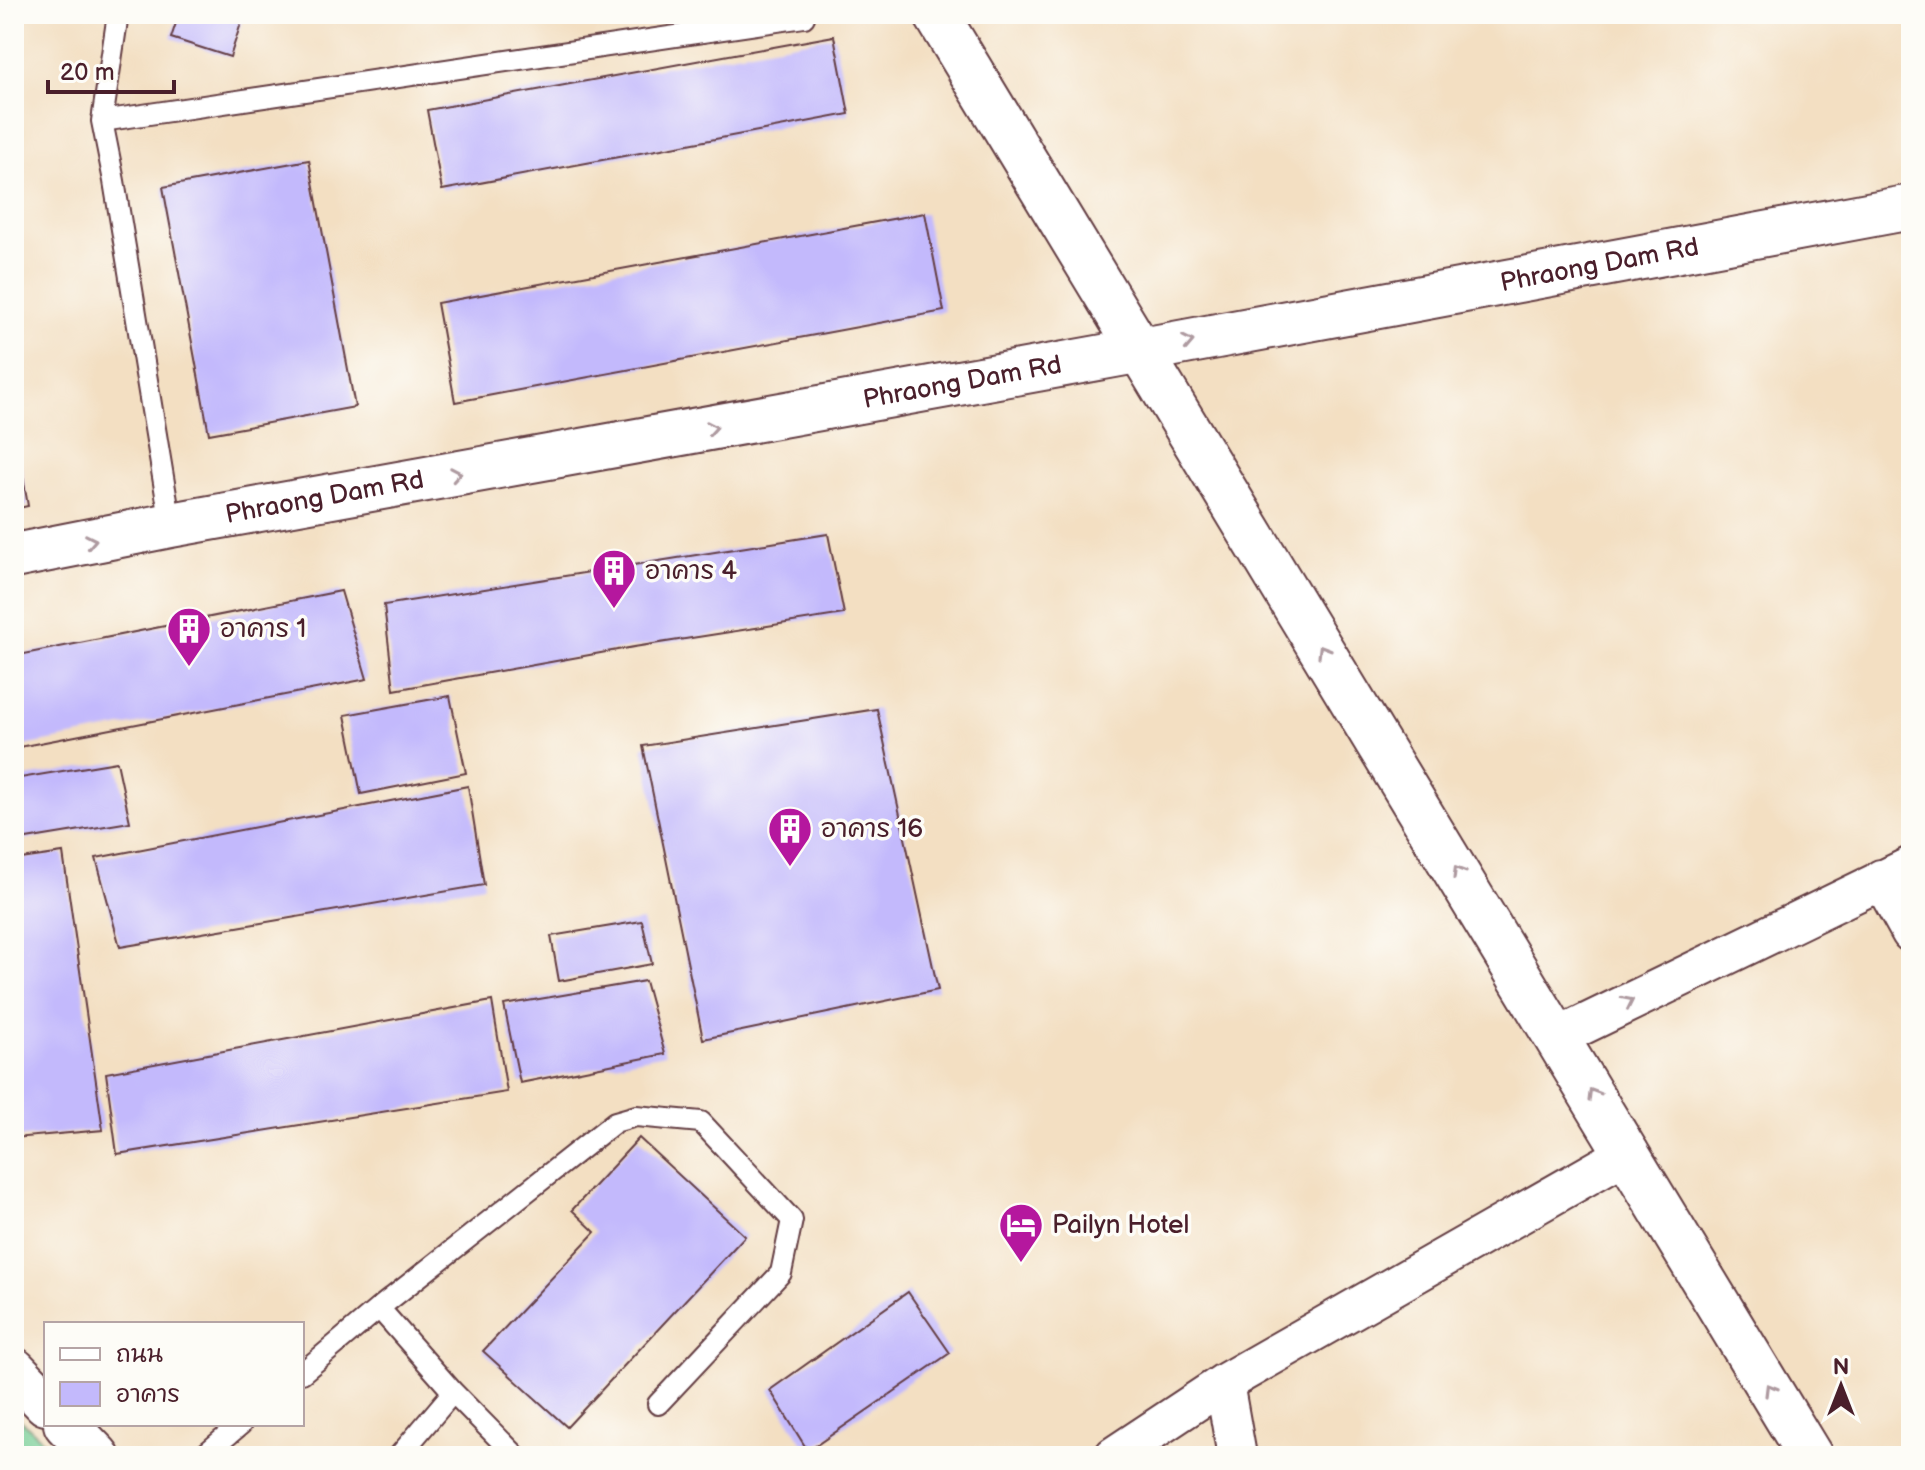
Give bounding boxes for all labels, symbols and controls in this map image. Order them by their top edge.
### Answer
scale bar [48,44,174,94]
text: 20 m [60,58,115,87]
street label: Phraong Dam Rd [1498,231,1701,299]
one-way arrow [1182,334,1195,351]
street label: Phraong Dam Rd [861,349,1064,415]
one-way arrow [705,420,719,437]
street label: Phraong Dam Rd [223,464,426,530]
one-way arrow [450,466,463,483]
one-way arrow [84,534,97,551]
building icon: อาคาร 4 [590,547,638,610]
place label: อาคาร 4 [645,556,737,587]
building icon: อาคาร 1 [165,605,213,668]
place label: อาคาร 1 [220,614,306,645]
one-way arrow [1317,644,1333,659]
building icon: อาคาร 16 [766,805,814,868]
place label: อาคาร 16 [821,814,923,845]
one-way arrow [1452,866,1468,881]
one-way arrow [1620,996,1635,1012]
one-way arrow [1587,1088,1603,1103]
hotel icon: Pailyn Hotel [997,1201,1045,1264]
place label: Pailyn Hotel [1052,1210,1189,1241]
legend [44,1322,304,1426]
text: ถนน [116,1340,163,1369]
north arrow [1801,1346,1881,1426]
text: N [1833,1354,1849,1381]
text: อาคาร [116,1380,180,1409]
one-way arrow [1765,1383,1780,1398]

